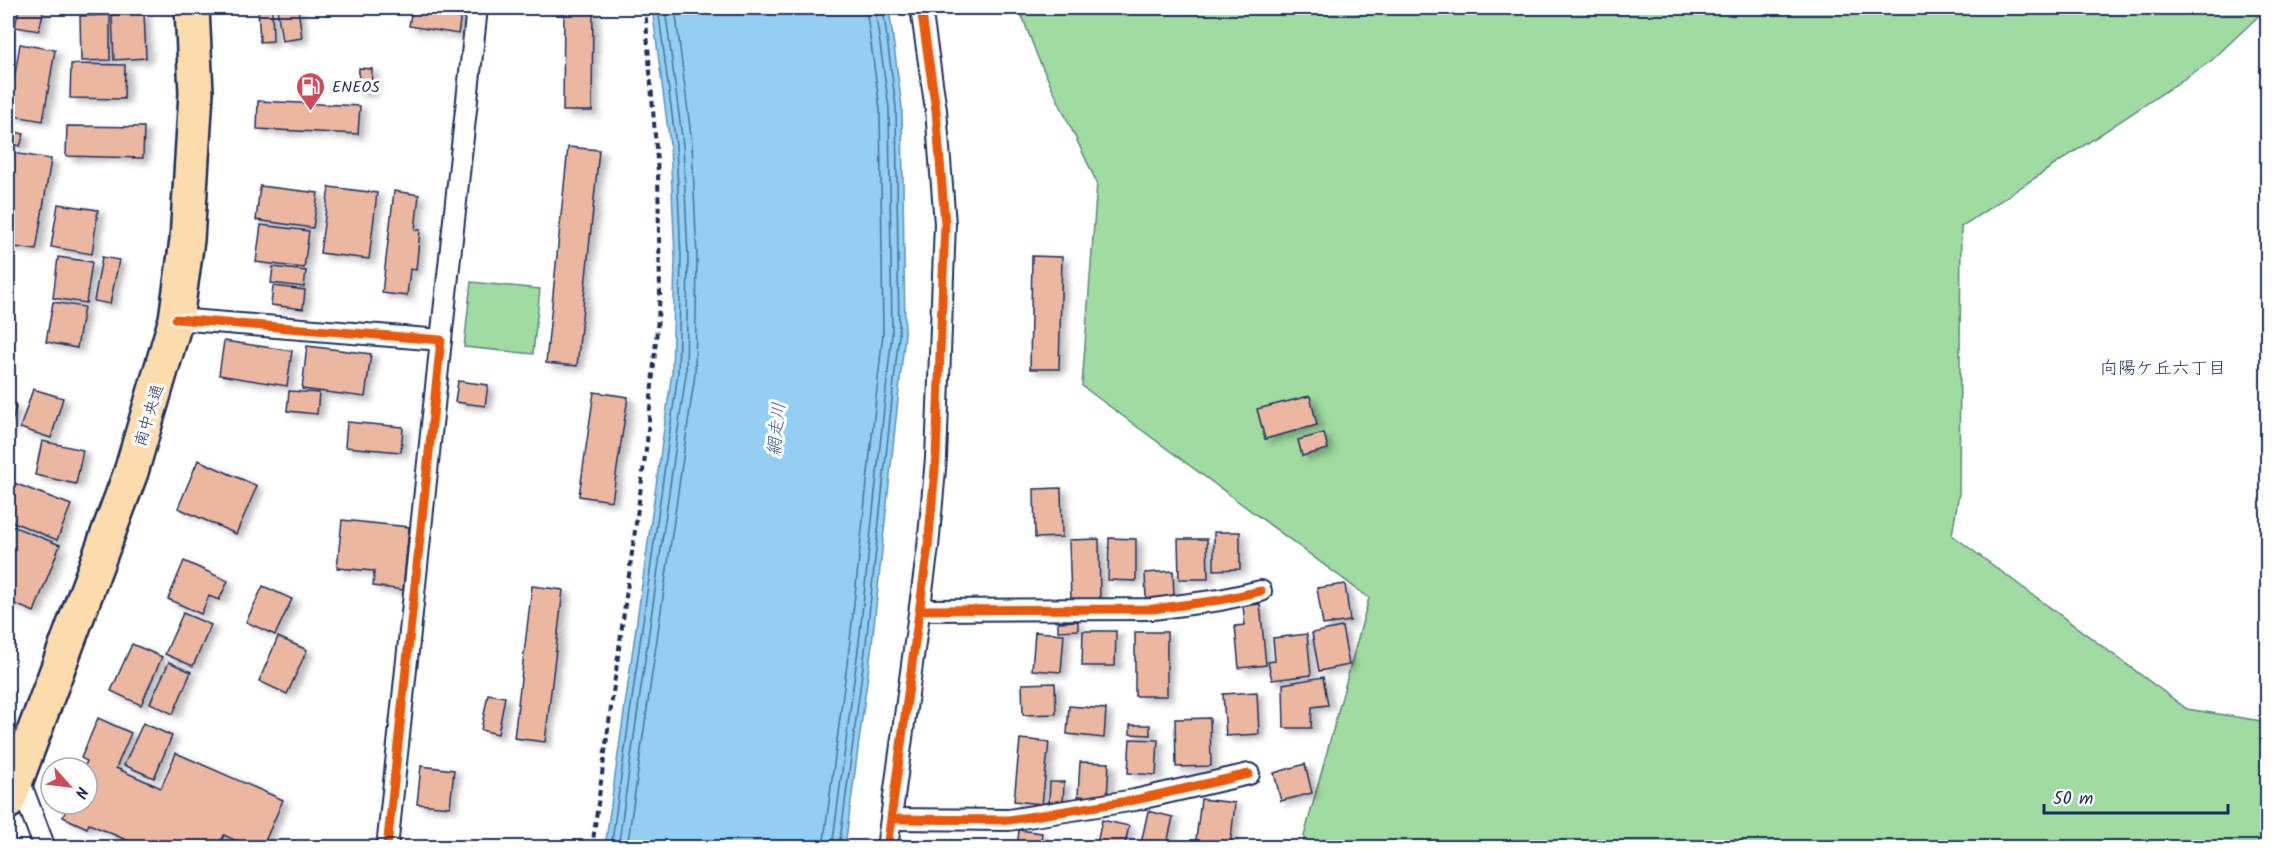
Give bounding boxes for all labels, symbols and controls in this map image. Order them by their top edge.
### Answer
fuel station icon: ENEOS [295,70,327,112]
place label: ENEOS [332,75,380,100]
district label: 向陽ケ丘六丁目 [2100,355,2226,384]
street label: 南中央通 [128,381,171,450]
water label: 網走川 [760,401,795,458]
north arrow [39,756,99,816]
scale bar [2044,777,2228,815]
text: N [68,782,94,803]
text: 50 m [2053,785,2093,814]

